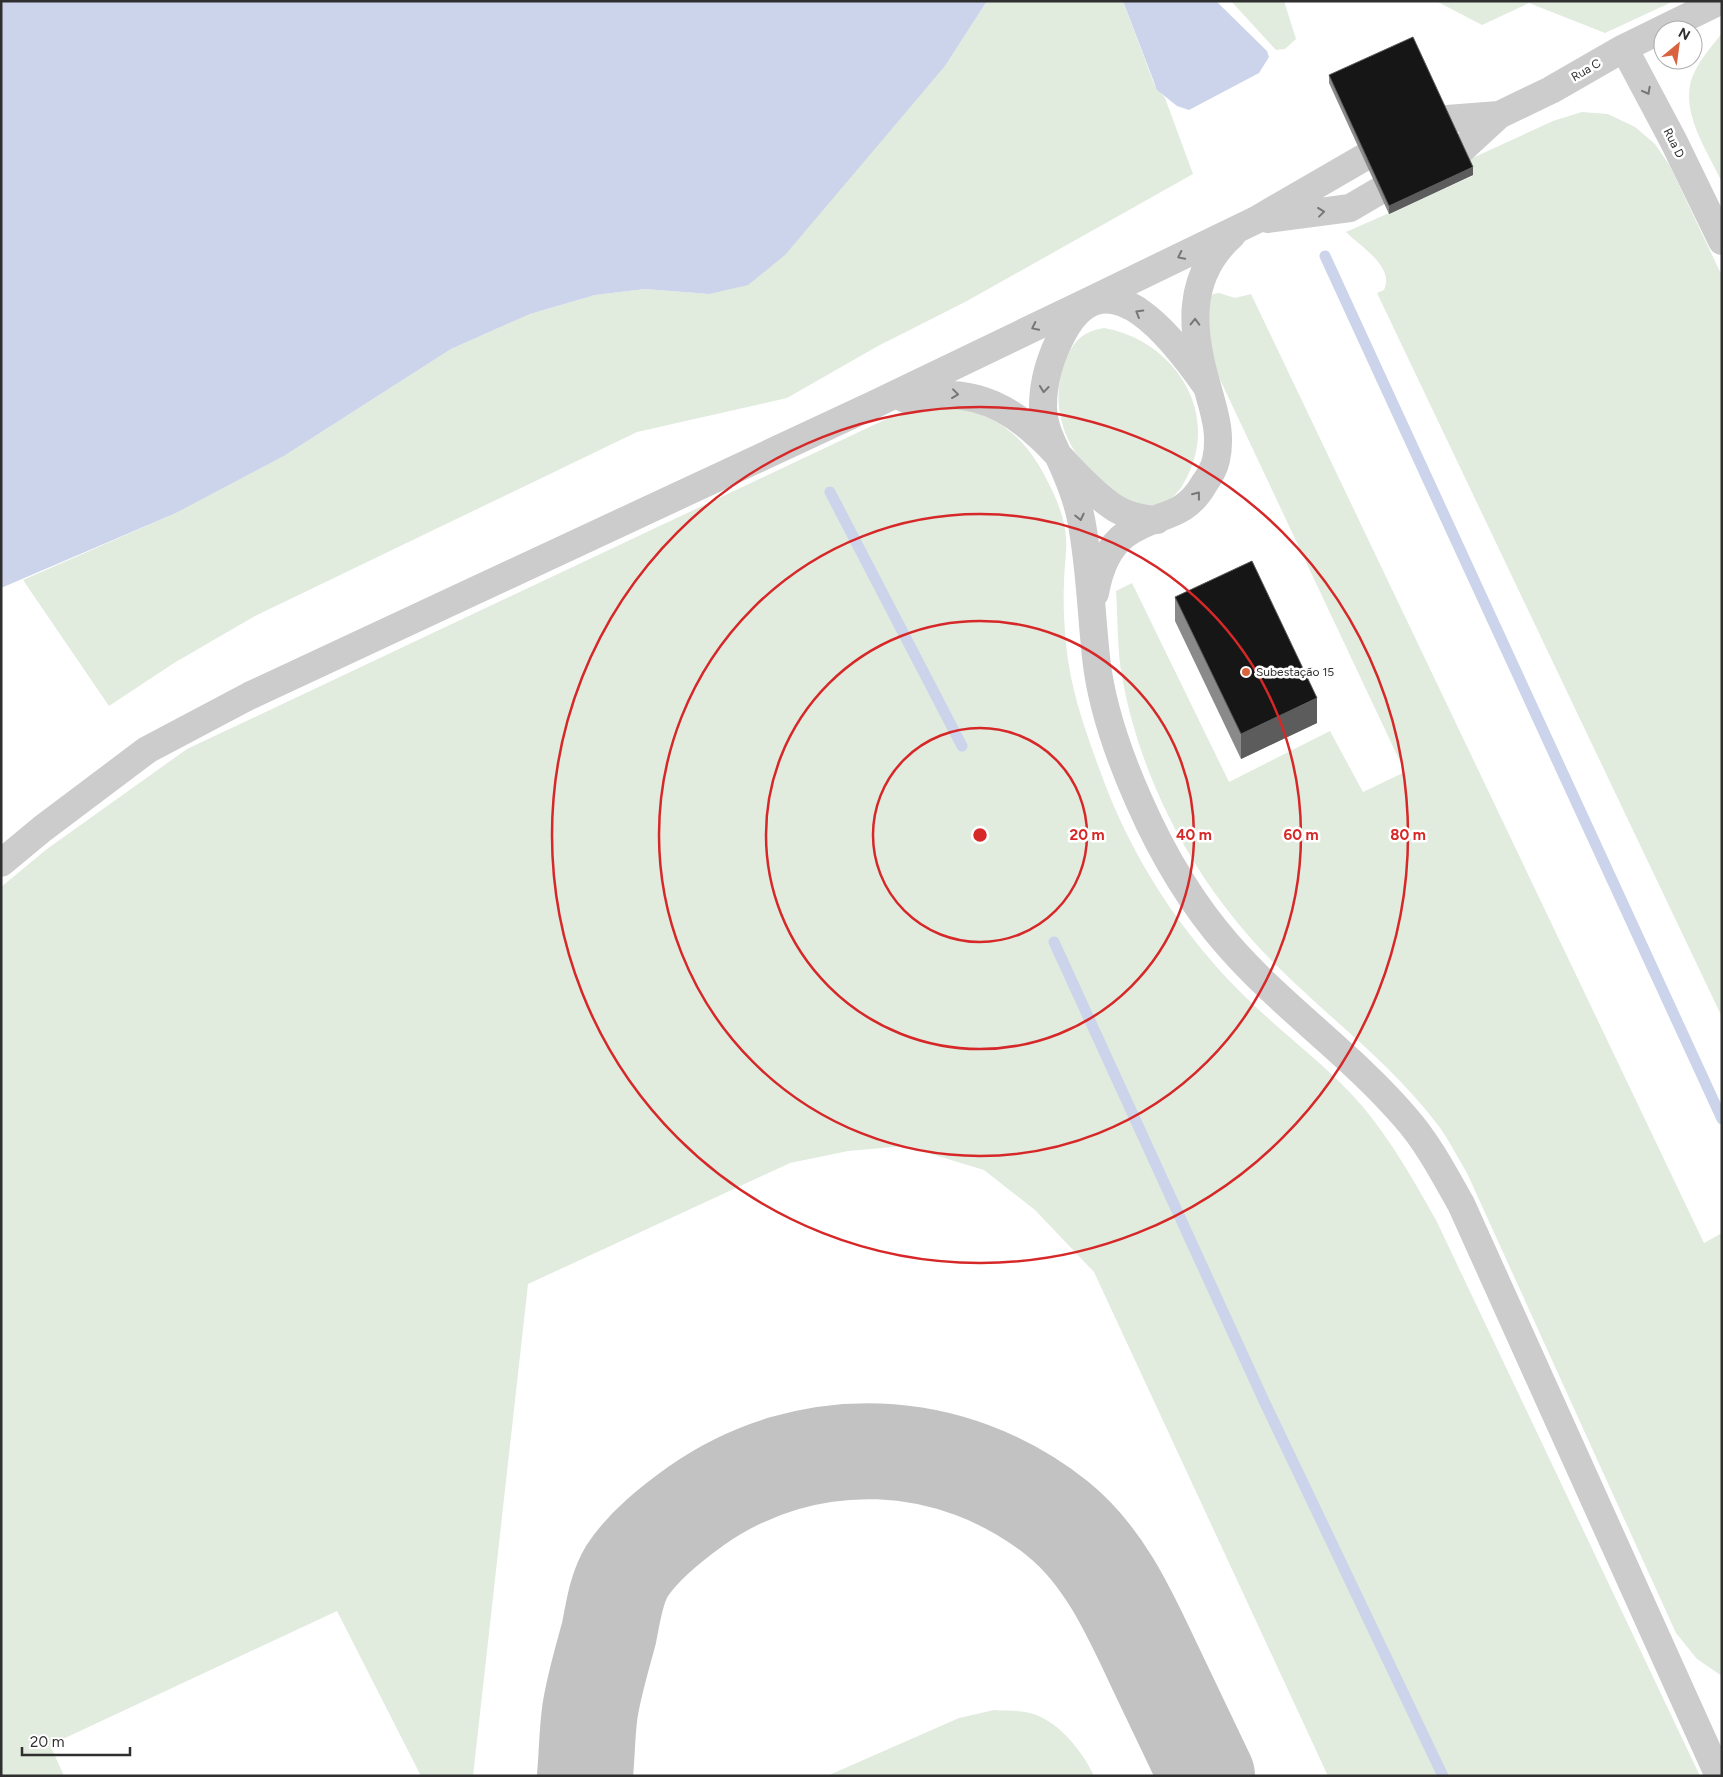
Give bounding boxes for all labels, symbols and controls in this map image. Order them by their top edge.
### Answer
north arrow [1653,20,1703,70]
text: N [1675,24,1693,44]
street label: Rua C [1569,56,1604,84]
one-way arrow [1641,86,1651,95]
street label: Rua D [1661,126,1687,160]
one-way arrow [1318,207,1326,218]
one-way arrow [1177,250,1186,260]
one-way arrow [1135,309,1144,319]
one-way arrow [1190,317,1200,325]
one-way arrow [1031,321,1040,332]
one-way arrow [1039,385,1050,393]
one-way arrow [952,388,960,399]
one-way arrow [1191,491,1200,500]
one-way arrow [1074,512,1085,521]
place label: Subestação 15 [1256,665,1334,679]
marker: Subestação 15 [1240,666,1252,678]
centre of rings [971,826,989,844]
text: 20 m [1069,826,1105,844]
text: 40 m [1176,826,1212,844]
text: 60 m [1283,826,1319,844]
text: 80 m [1390,826,1426,844]
scale bar [22,1724,130,1756]
text: 20 m [30,1733,64,1751]

